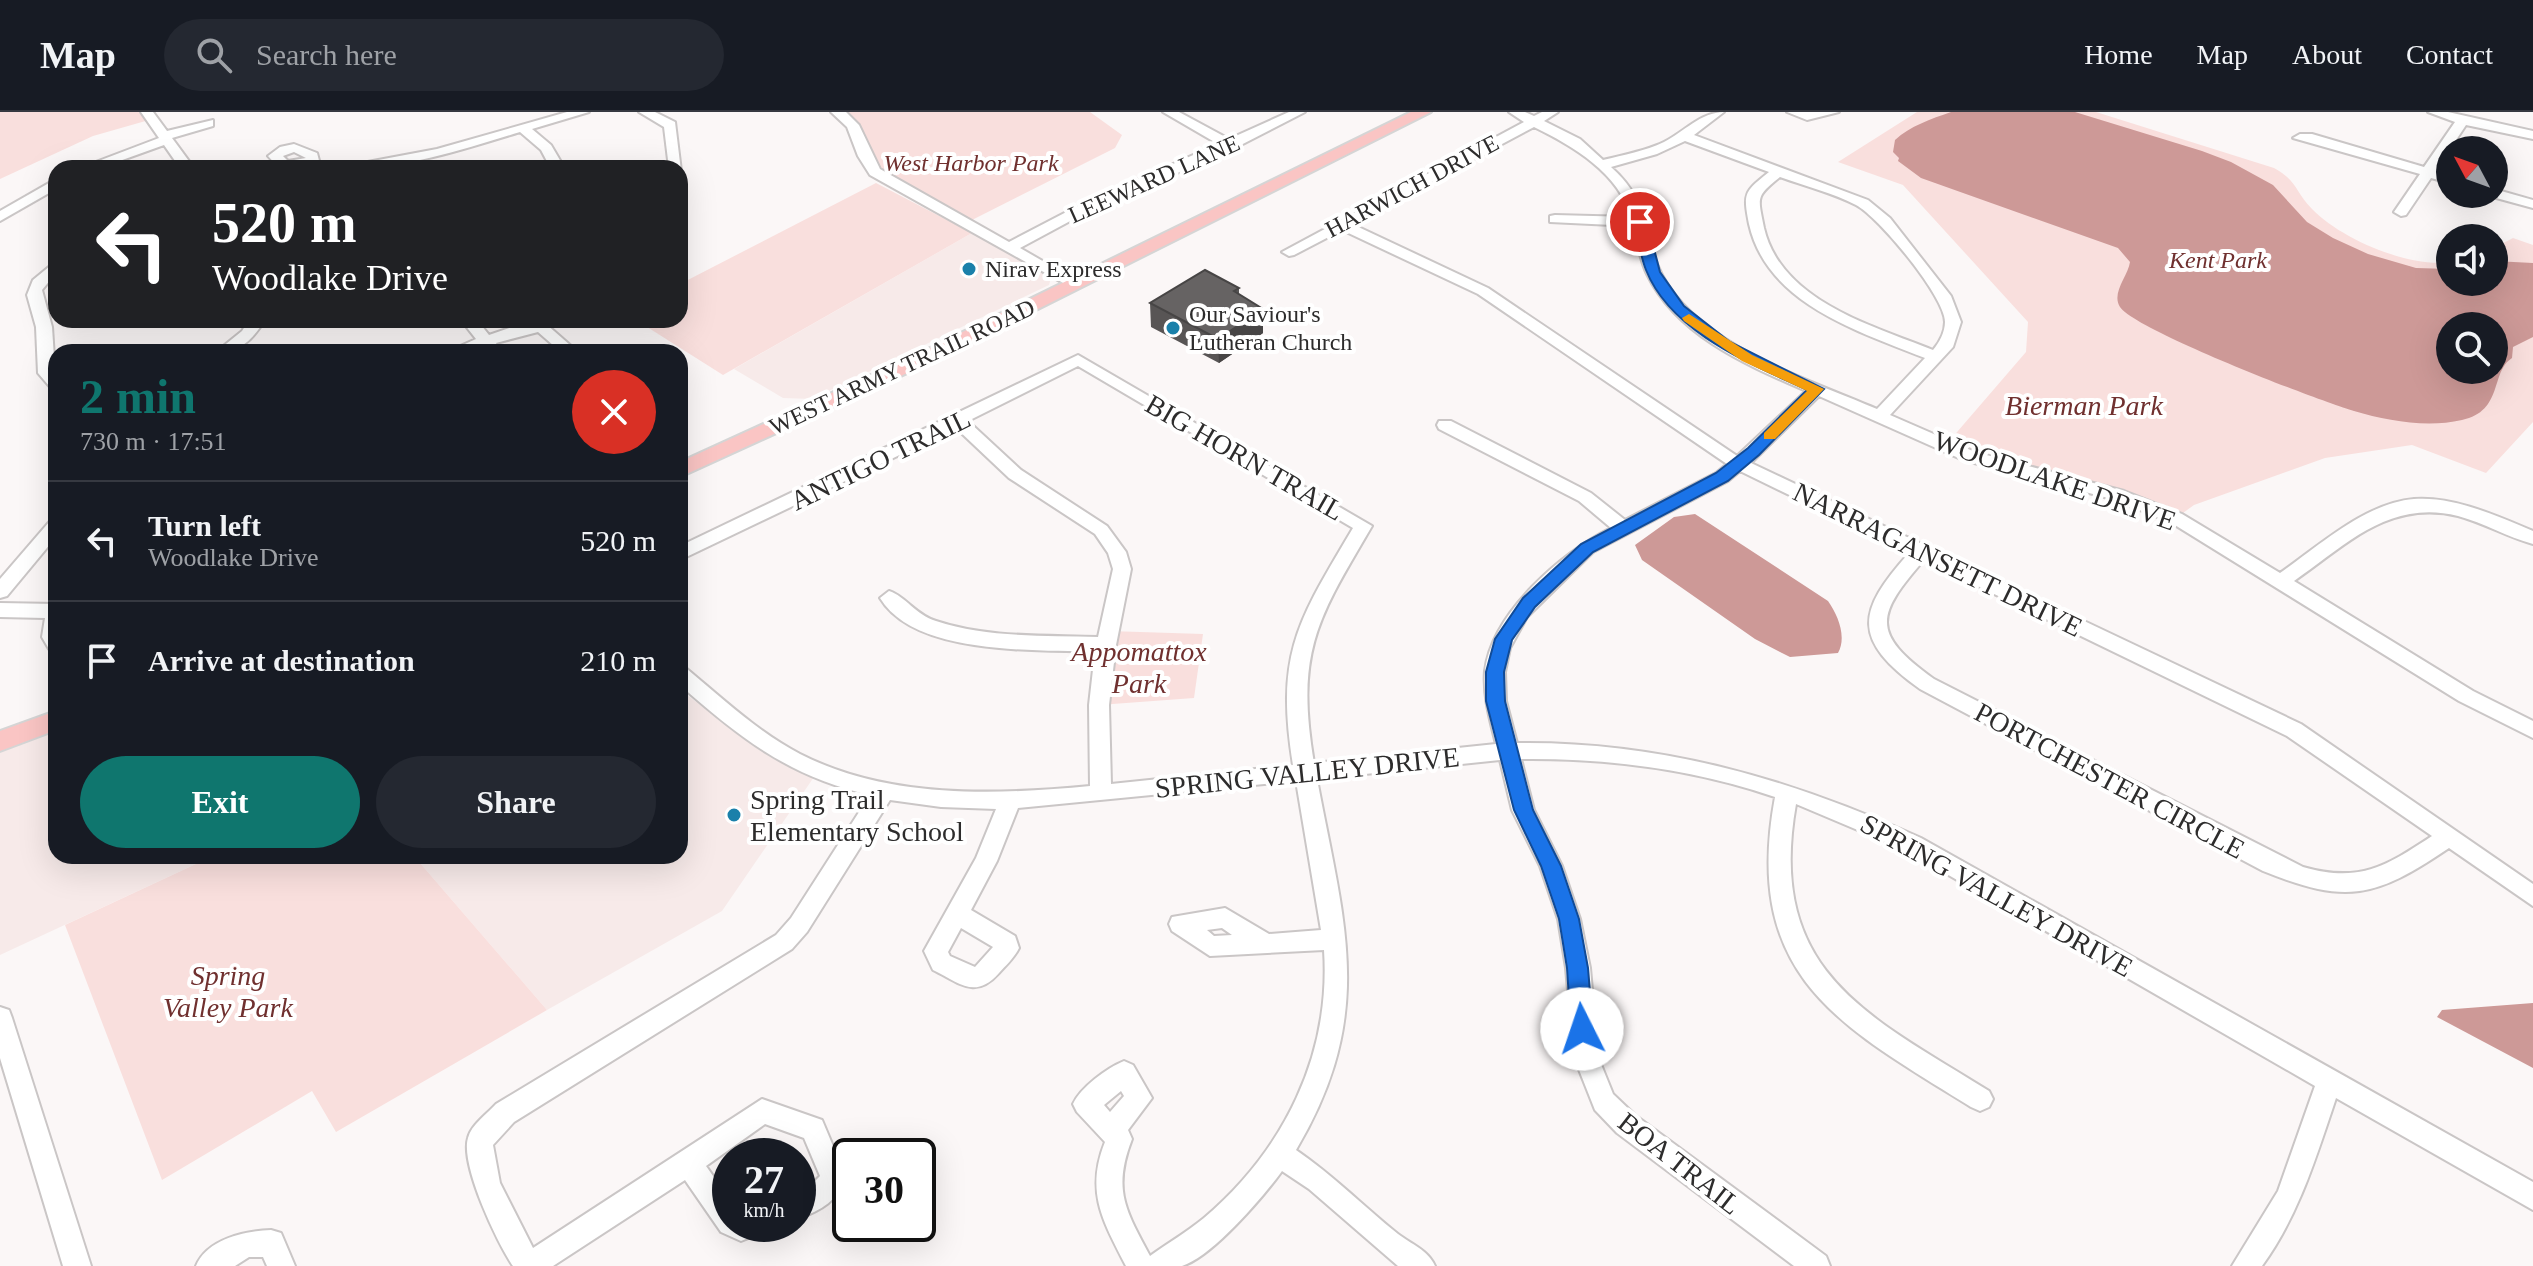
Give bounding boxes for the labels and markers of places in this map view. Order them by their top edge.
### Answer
pin [1606,188,1674,256]
place label: Nirav Express [985,256,1122,282]
marker: Nirav Express [960,260,978,278]
place label: Our Saviour's Lutheran Church [1189,301,1352,355]
marker: Our Saviour's Lutheran Church [1164,319,1182,337]
place label: Spring Trail Elementary School [750,784,964,847]
marker: Spring Trail Elementary School [725,806,743,824]

